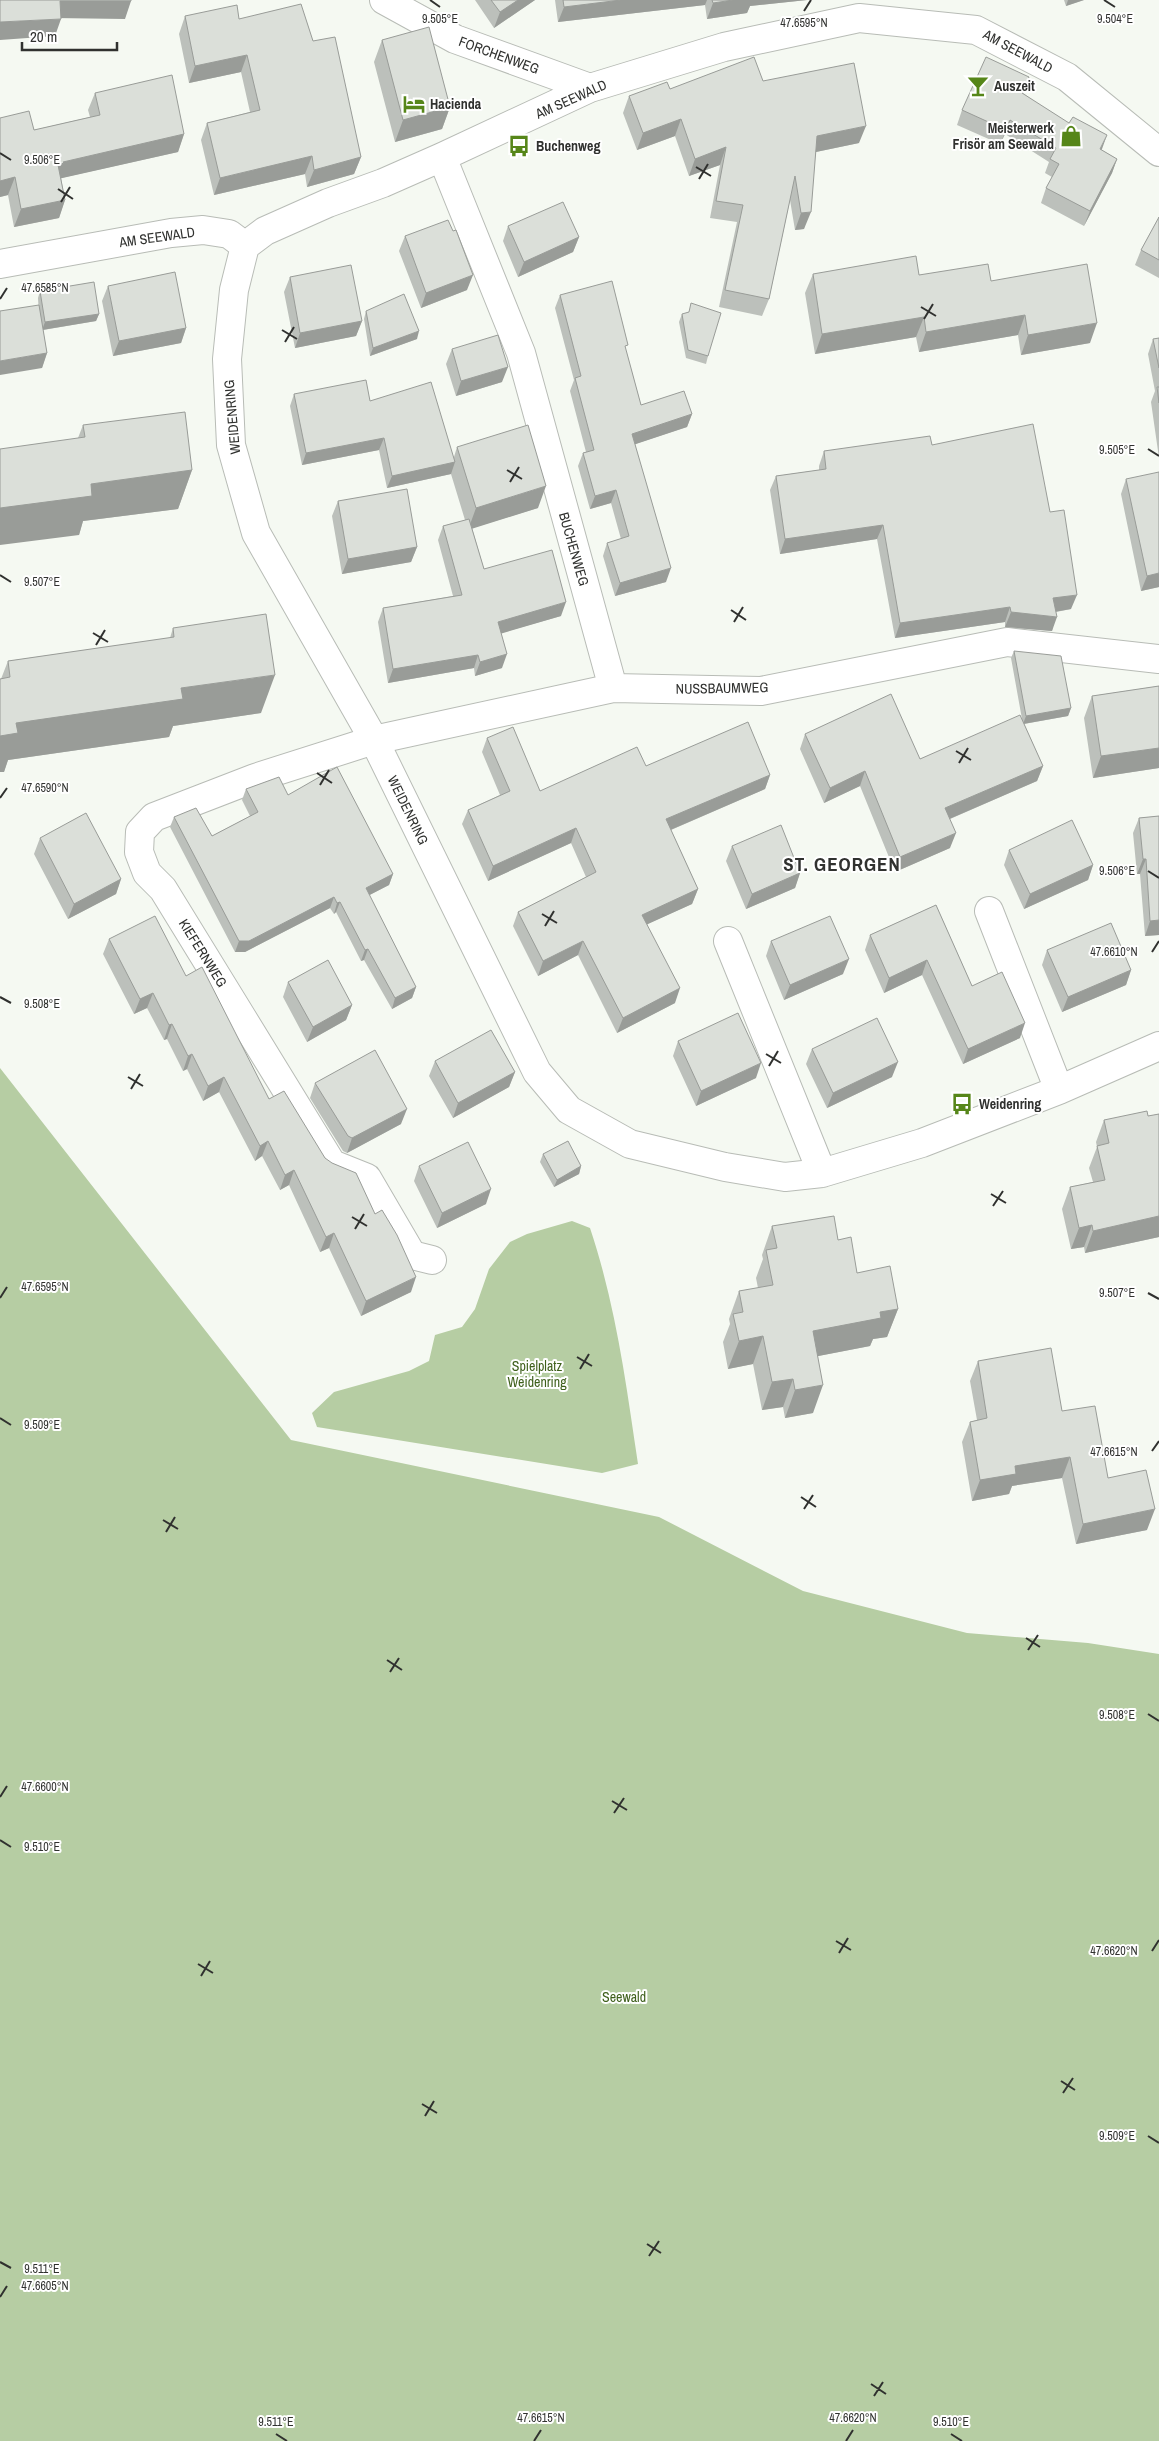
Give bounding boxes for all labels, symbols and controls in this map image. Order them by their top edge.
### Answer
text: 9.505°E [422,11,458,27]
text: 9.504°E [1097,11,1133,27]
text: 47.6595°N [780,15,828,31]
scale bar [22,20,118,52]
street label: AM SEEWALD [979,25,1056,77]
text: 20 m [30,26,57,47]
street label: FORCHENWEG [456,32,542,78]
bar icon: Auszeit [965,73,991,99]
street label: AM SEEWALD [532,75,609,123]
place label: Auszeit [994,77,1035,95]
hotel icon: Hacienda [401,91,427,117]
place label: Hacienda [430,95,482,113]
place label: Meisterwerk Frisör am Seewald [953,119,1055,153]
shop icon: Meisterwerk Frisör am Seewald [1058,123,1084,149]
bus stop icon: Buchenweg [506,133,532,159]
place label: Buchenweg [536,137,600,155]
text: 9.506°E [24,152,60,168]
street label: AM SEEWALD [117,223,196,251]
text: 47.6585°N [21,280,69,296]
street label: WEIDENRING [220,379,244,455]
text: 9.505°E [1099,442,1135,458]
street label: BUCHENWEG [555,510,593,588]
text: 9.507°E [24,574,60,590]
street label: NUSSBAUMWEG [676,678,768,698]
street label: WEIDENRING [384,773,432,848]
text: 47.6590°N [21,780,69,796]
district label: ST. GEORGEN [783,851,901,877]
text: 9.506°E [1099,863,1135,879]
street label: KIEFERNWEG [175,916,231,991]
text: 47.6610°N [1090,944,1138,960]
text: 9.508°E [24,996,60,1012]
bus stop icon: Weidenring [949,1091,975,1117]
place label: Weidenring [979,1095,1041,1113]
text: 47.6595°N [21,1279,69,1295]
text: 9.507°E [1099,1285,1135,1301]
park label: Spielplatz Weidenring [507,1357,567,1391]
text: 9.509°E [24,1417,60,1433]
text: 47.6615°N [1090,1444,1138,1460]
text: 9.508°E [1099,1707,1135,1723]
text: 47.6600°N [21,1779,69,1795]
text: 9.510°E [24,1839,60,1855]
text: 47.6620°N [1090,1943,1138,1959]
park label: Seewald [602,1988,646,2006]
text: 9.509°E [1099,2128,1135,2144]
text: 9.511°E [24,2261,60,2277]
text: 47.6605°N [21,2278,69,2294]
text: 47.6615°N [517,2410,565,2426]
text: 47.6620°N [829,2410,877,2426]
text: 9.511°E [258,2414,294,2430]
text: 9.510°E [933,2414,969,2430]

